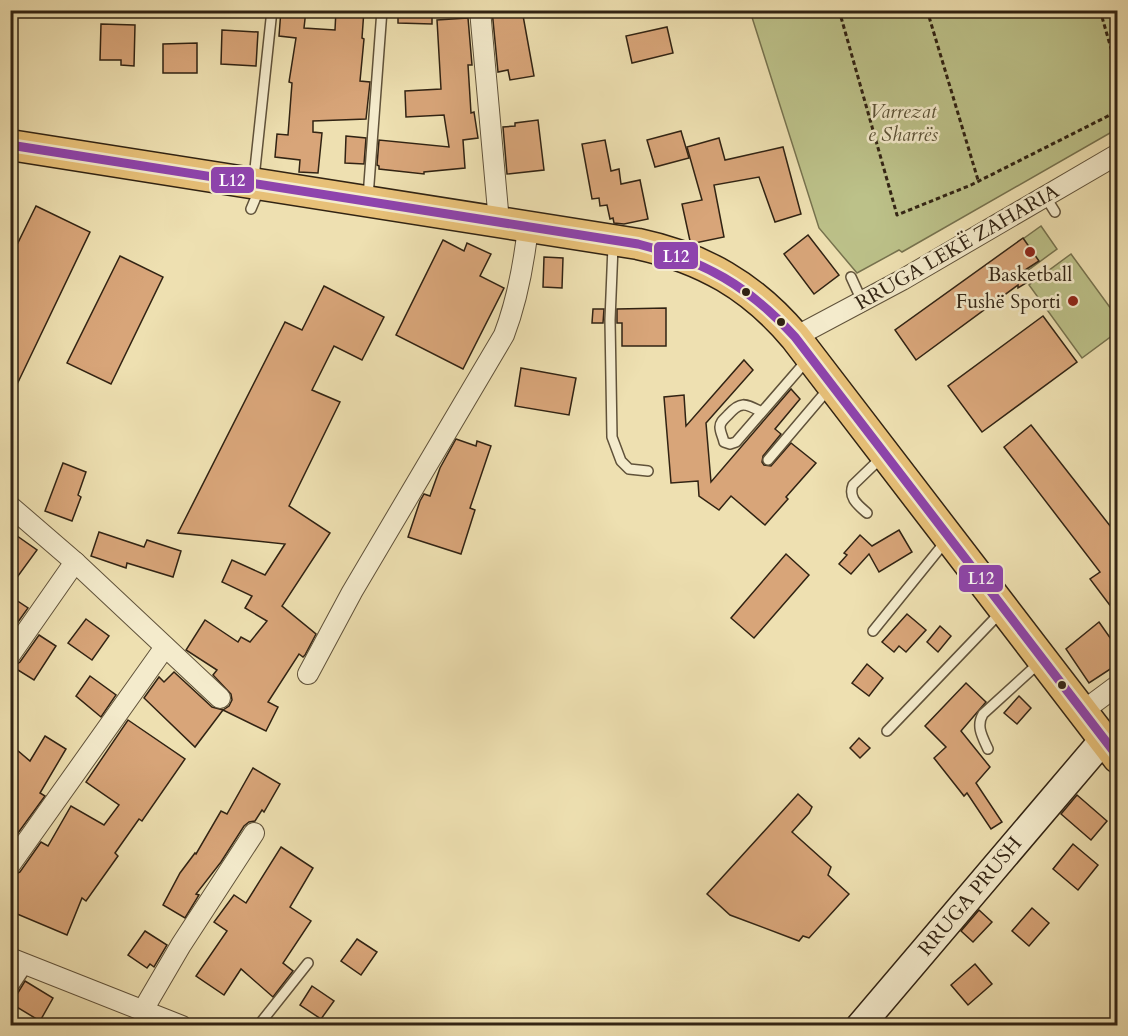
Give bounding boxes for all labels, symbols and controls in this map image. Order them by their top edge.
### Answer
park label: Varrezat e Sharrës [868,98,938,148]
line badge: L12 [210,166,255,194]
text: L12 [219,170,245,192]
street label: RRUGA LEKË ZAHARIA [850,177,1064,316]
line badge: L12 [653,241,699,270]
marker: Basketball [1023,245,1037,259]
text: L12 [663,246,689,268]
place label: Basketball [988,261,1072,288]
unlabelled marker [740,286,752,298]
place label: Fushë Sporti [956,288,1061,315]
marker: Fushë Sporti [1066,294,1080,308]
unlabelled marker [775,316,787,328]
line badge: L12 [958,564,1004,593]
text: L12 [968,568,994,590]
unlabelled marker [1056,679,1068,691]
street label: RRUGA PRUSH [912,830,1028,961]

